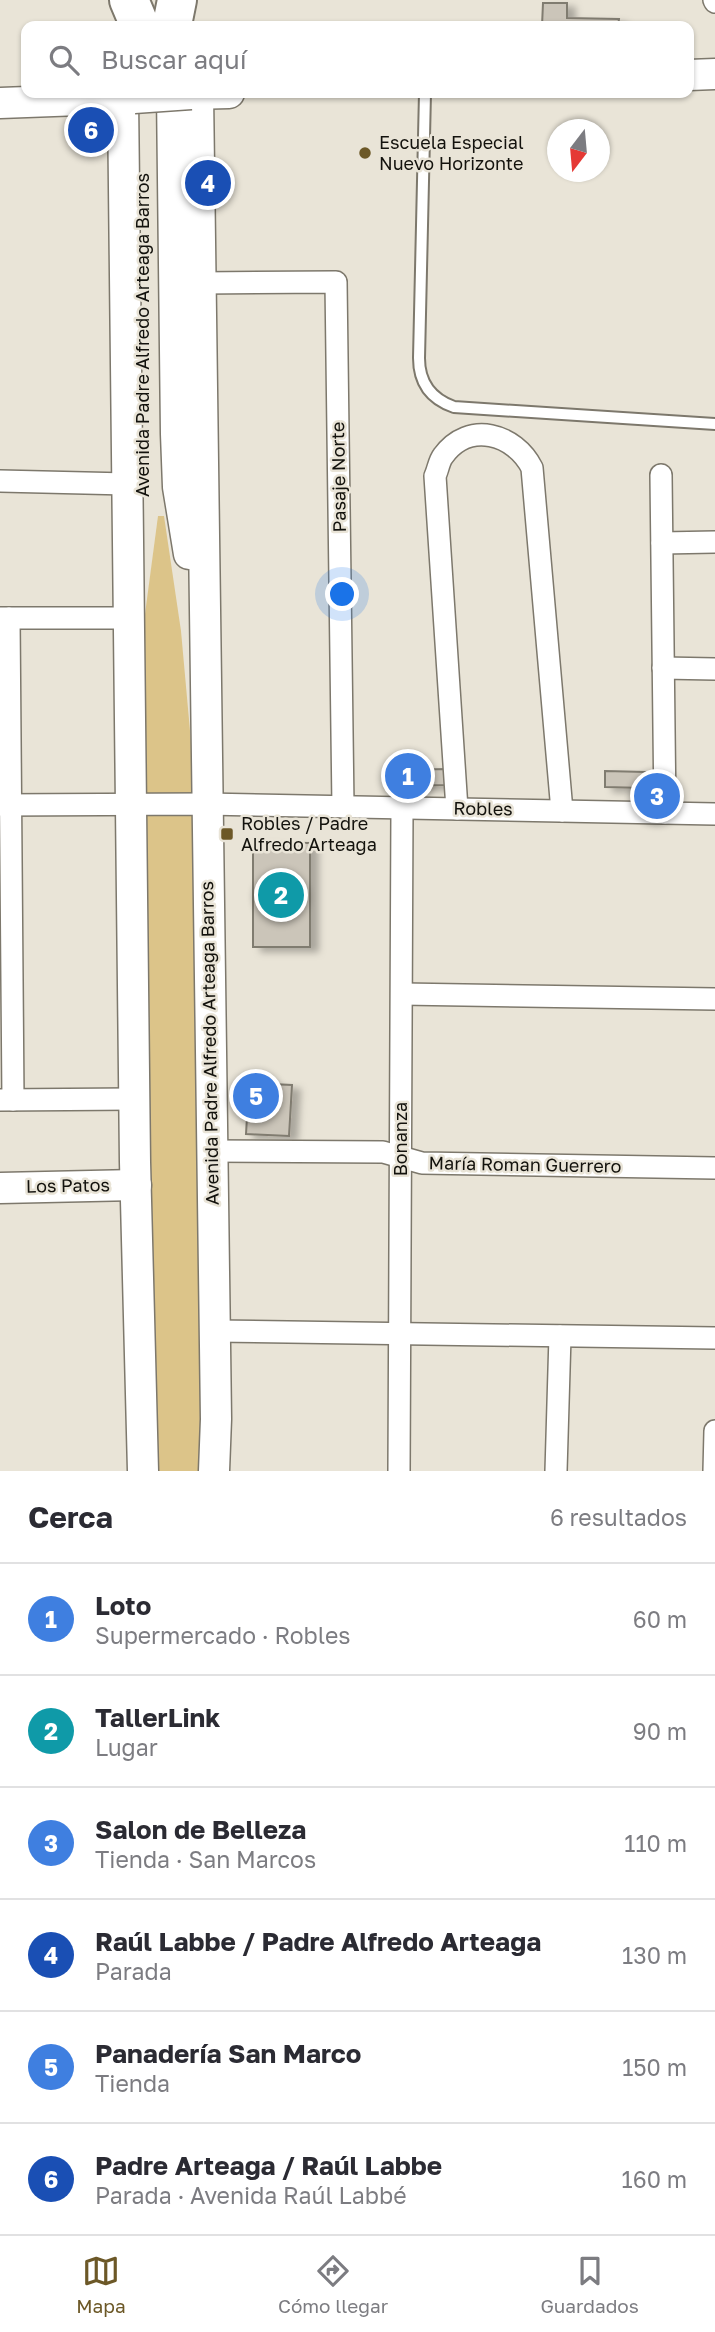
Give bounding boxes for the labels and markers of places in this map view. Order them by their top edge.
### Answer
pin: 6 [68,104,114,156]
place label: Escuela Especial Nuevo Horizonte [379,131,524,174]
marker: Escuela Especial Nuevo Horizonte [357,145,373,161]
pin: 4 [185,157,231,209]
pin: 1 [385,750,431,802]
pin: 3 [634,770,680,822]
place label: Robles / Padre Alfredo Arteaga [241,812,377,855]
marker: Robles / Padre Alfredo Arteaga [219,826,235,842]
pin: 2 [258,869,304,921]
pin: 5 [233,1070,279,1122]

